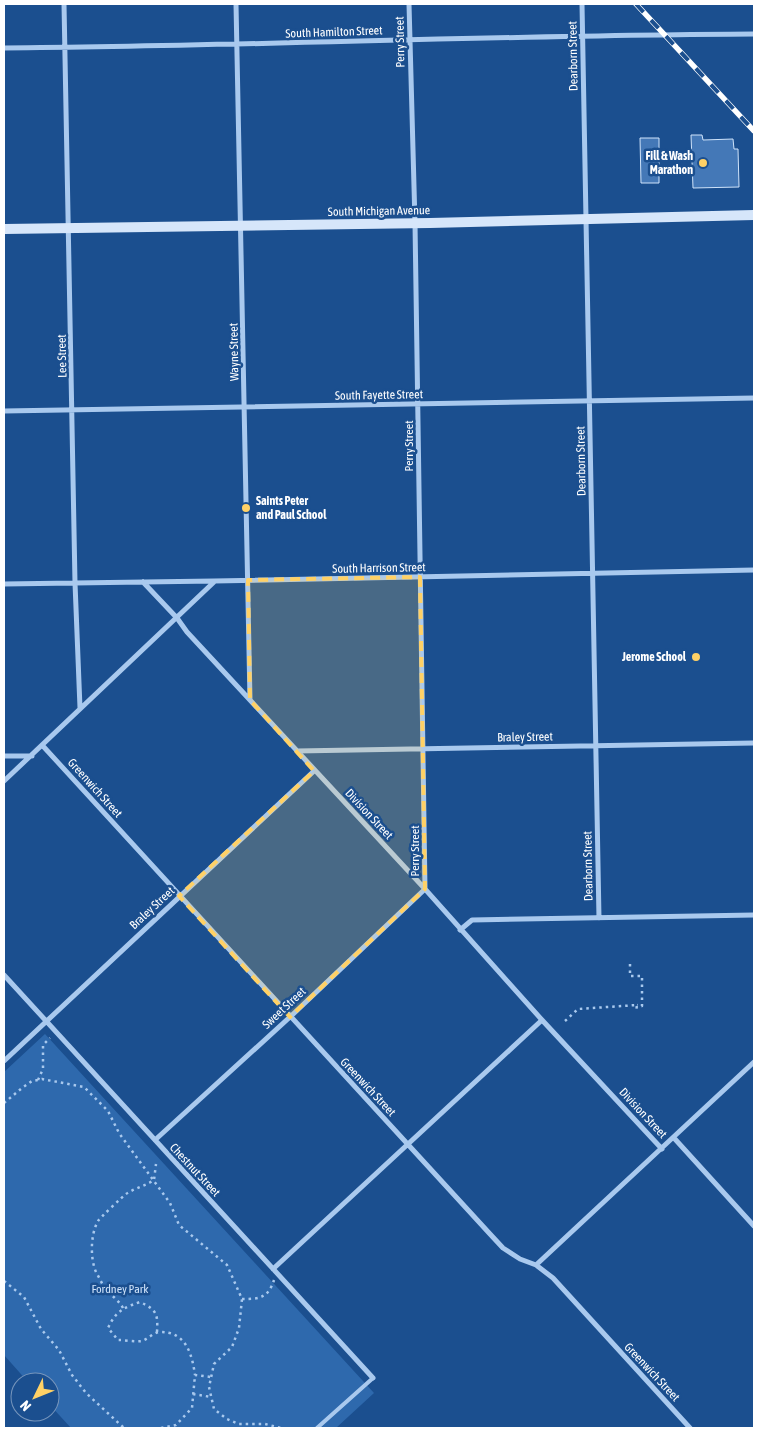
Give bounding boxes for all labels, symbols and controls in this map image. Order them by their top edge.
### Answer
street label: Perry Street [393,16,407,68]
street label: Dearborn Street [565,20,581,91]
street label: South Hamilton Street [285,23,383,41]
place label: Fill & Wash Marathon [646,149,693,177]
marker: Fill & Wash Marathon [697,157,709,169]
street label: South Michigan Avenue [328,203,430,219]
street label: Wayne Street [226,322,242,381]
street label: Lee Street [55,334,69,378]
street label: South Fayette Street [335,387,424,403]
street label: Perry Street [402,420,416,472]
street label: Dearborn Street [573,425,589,496]
place label: Saints Peter and Paul School [256,494,327,522]
marker: Saints Peter and Paul School [240,502,252,514]
street label: South Harrison Street [332,560,426,576]
place label: Jerome School [621,650,687,664]
marker: Jerome School [690,651,702,663]
street label: Braley Street [497,730,554,744]
street label: Greenwich Street [65,756,126,821]
street label: Division Street [342,786,396,842]
street label: Perry Street [408,825,422,877]
street label: Dearborn Street [580,830,596,901]
street label: Braley Street [127,883,178,932]
street label: Sweet Street [259,984,309,1032]
street label: Greenwich Street [337,1055,399,1119]
street label: Division Street [616,1085,670,1141]
street label: Chestnut Street [167,1141,223,1200]
park label: Fordney Park [91,1282,149,1296]
street label: Greenwich Street [621,1340,683,1404]
north arrow [10,1372,60,1422]
text: N [17,1397,34,1414]

